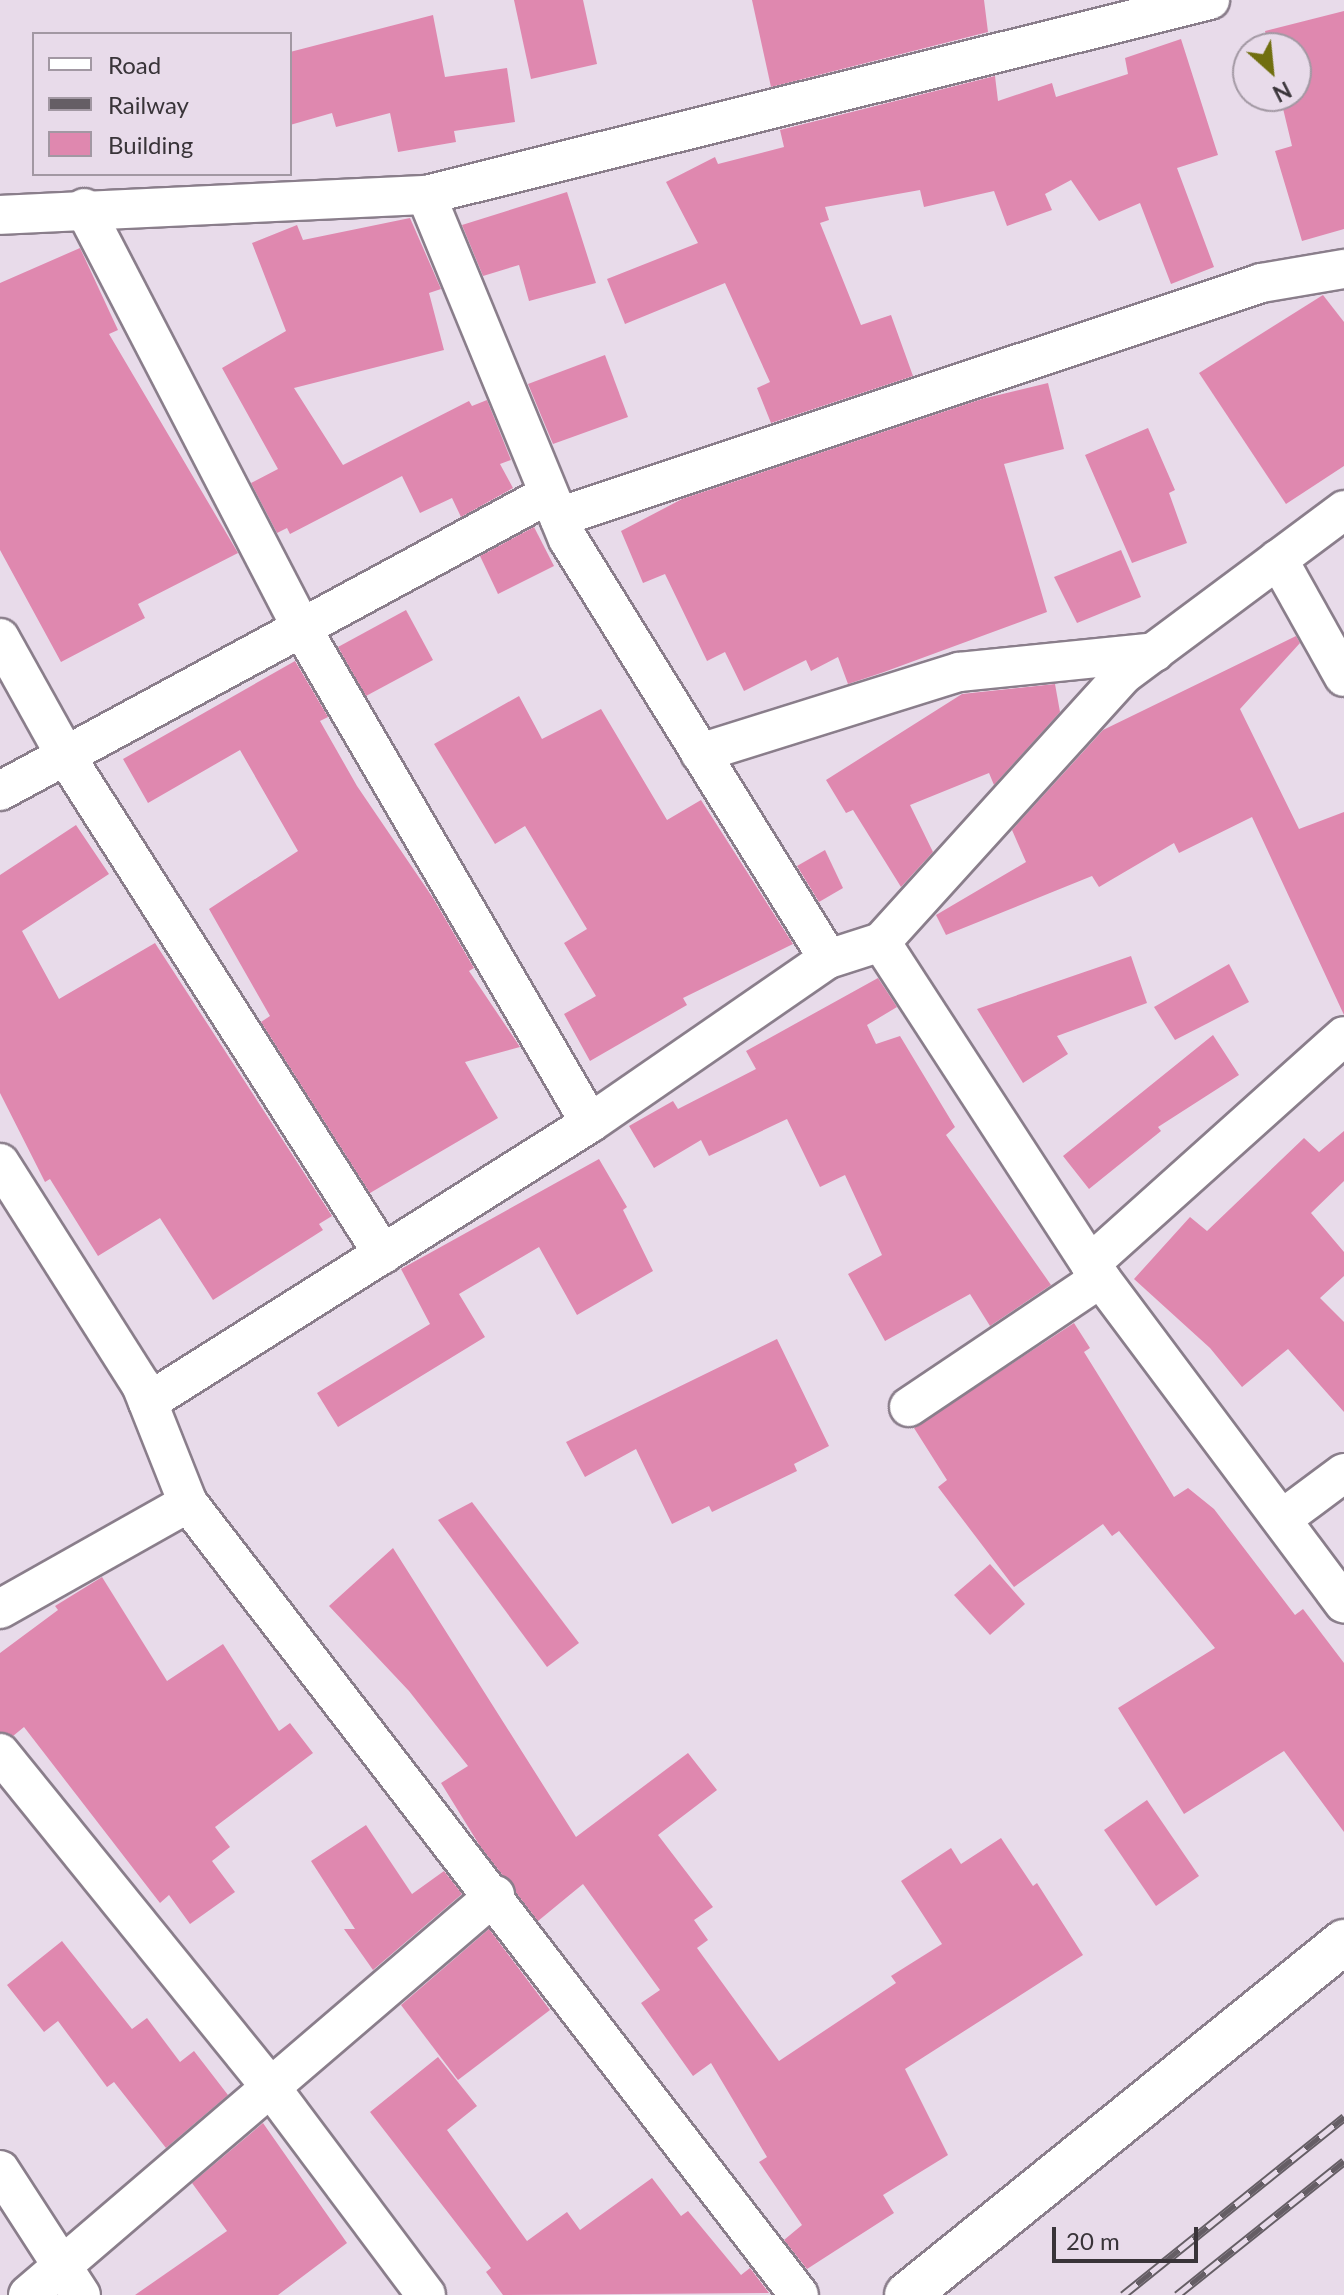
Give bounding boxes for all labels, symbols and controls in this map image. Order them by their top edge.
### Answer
legend [32,32,292,176]
north arrow [1232,32,1312,112]
text: Road [108,50,161,79]
text: N [1269,76,1296,108]
text: Railway [108,90,189,119]
text: Building [108,130,193,159]
scale bar [1056,2211,1202,2261]
text: 20 m [1066,2226,1120,2255]

